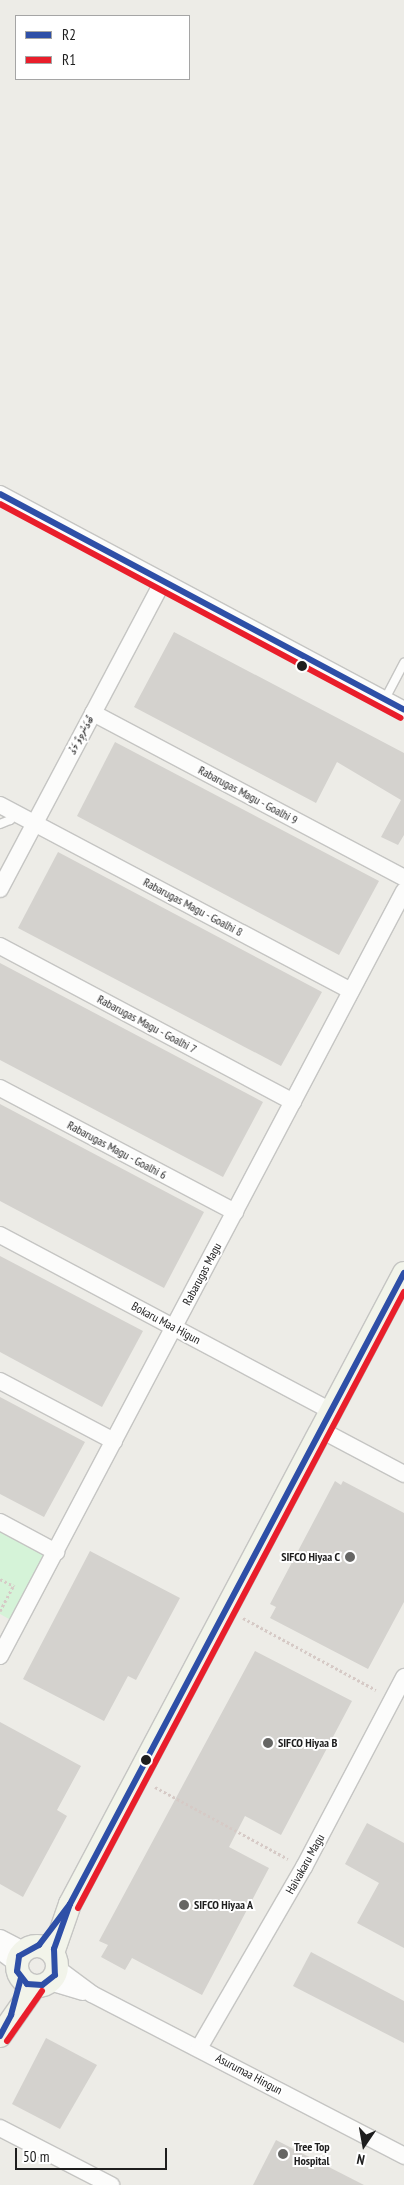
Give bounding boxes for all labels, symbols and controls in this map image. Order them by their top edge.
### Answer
legend [15,15,190,80]
text: R2 [62,25,76,44]
text: R1 [62,50,76,69]
unlabelled marker [297,661,307,671]
street label: ބޯގަންވިލާ މަގު [65,713,97,757]
street label: Rabarugas Magu - Goalhi 9 [195,762,301,828]
street label: Rabarugas Magu - Goalhi 8 [140,874,246,940]
street label: Rabarugas Magu - Goalhi 7 [94,991,200,1057]
street label: Rabarugas Magu - Goalhi 6 [64,1117,170,1183]
street label: Rabarugas Magu [180,1240,224,1308]
street label: Bokaru Maa Higun [129,1299,203,1347]
place label: SIFCO Hiyaa C [281,1550,340,1564]
marker: SIFCO Hiyaa C [344,1551,356,1563]
place label: SIFCO Hiyaa B [278,1736,338,1750]
marker: SIFCO Hiyaa B [262,1737,274,1749]
unlabelled marker [141,1755,151,1765]
street label: Haivakaru Magu [283,1831,327,1897]
place label: SIFCO Hiyaa A [194,1898,254,1912]
marker: SIFCO Hiyaa A [178,1899,190,1911]
street label: Asurumaa Hingun [213,2050,285,2098]
north arrow [339,2120,389,2170]
scale bar [18,2138,170,2170]
place label: Tree Top Hospital [294,2140,330,2168]
text: 50 m [23,2147,49,2166]
marker: Tree Top Hospital [276,2147,290,2161]
text: N [355,2150,366,2169]

